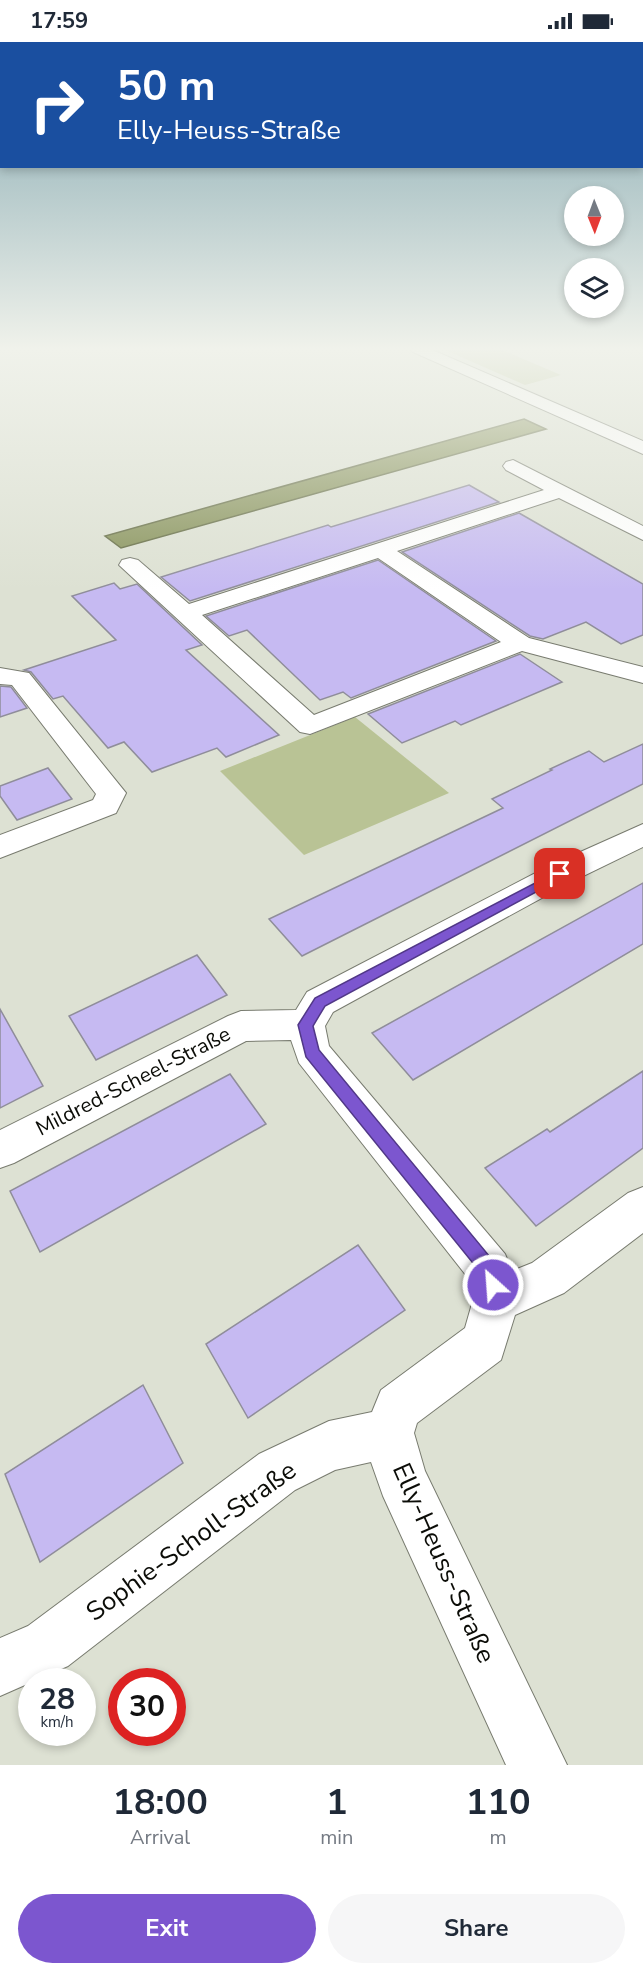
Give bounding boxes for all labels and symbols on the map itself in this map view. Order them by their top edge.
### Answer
north arrow [564,186,624,246]
pin [534,848,585,899]
street label: Mildred-Scheel-Straße [31,1020,235,1142]
position arrow [461,1253,525,1317]
street label: Sophie-Scholl-Straße [79,1453,303,1629]
street label: Elly-Heuss-Straße [384,1457,504,1669]
speed limit sign: 30 [108,1668,186,1746]

